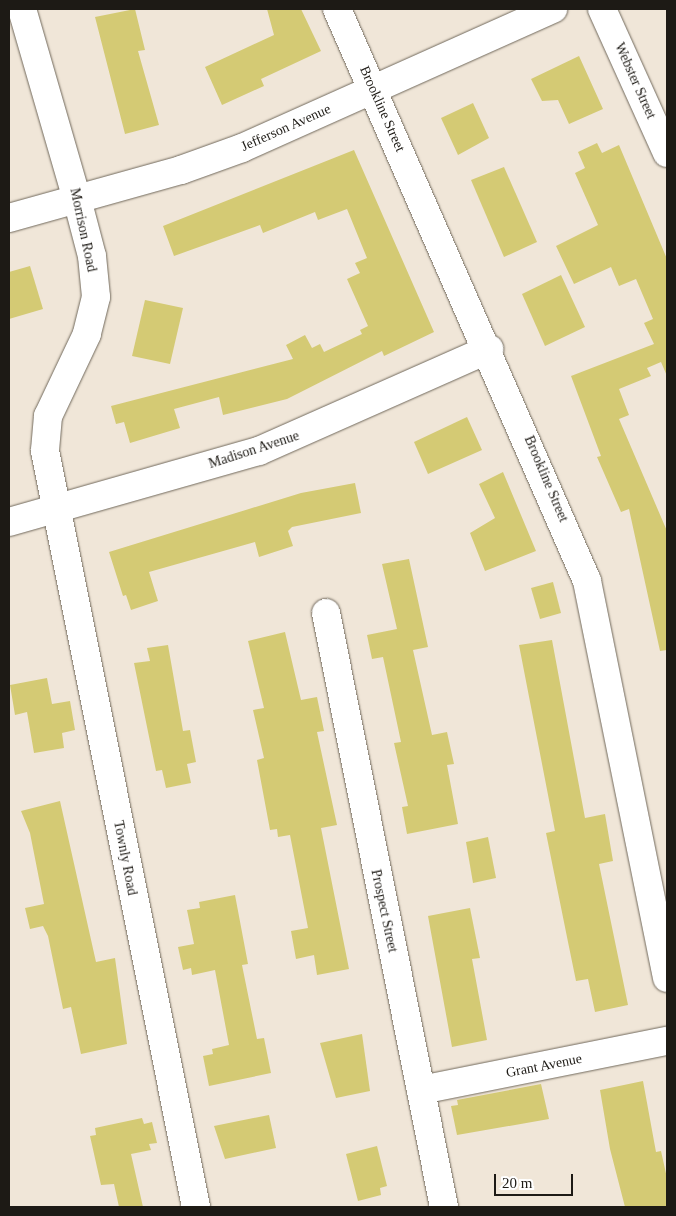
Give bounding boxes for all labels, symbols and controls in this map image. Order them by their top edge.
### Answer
street label: Webster Street [611,40,659,122]
street label: Brookline Street [356,63,408,155]
street label: Jefferson Avenue [238,101,334,155]
street label: Morrison Road [66,187,100,273]
street label: Madison Avenue [206,427,302,473]
street label: Brookline Street [520,433,572,525]
street label: Townly Road [110,819,140,897]
street label: Prospect Street [367,868,401,954]
street label: Grant Avenue [504,1050,584,1082]
scale bar [496,1164,575,1196]
text: 20 m [502,1175,532,1191]

